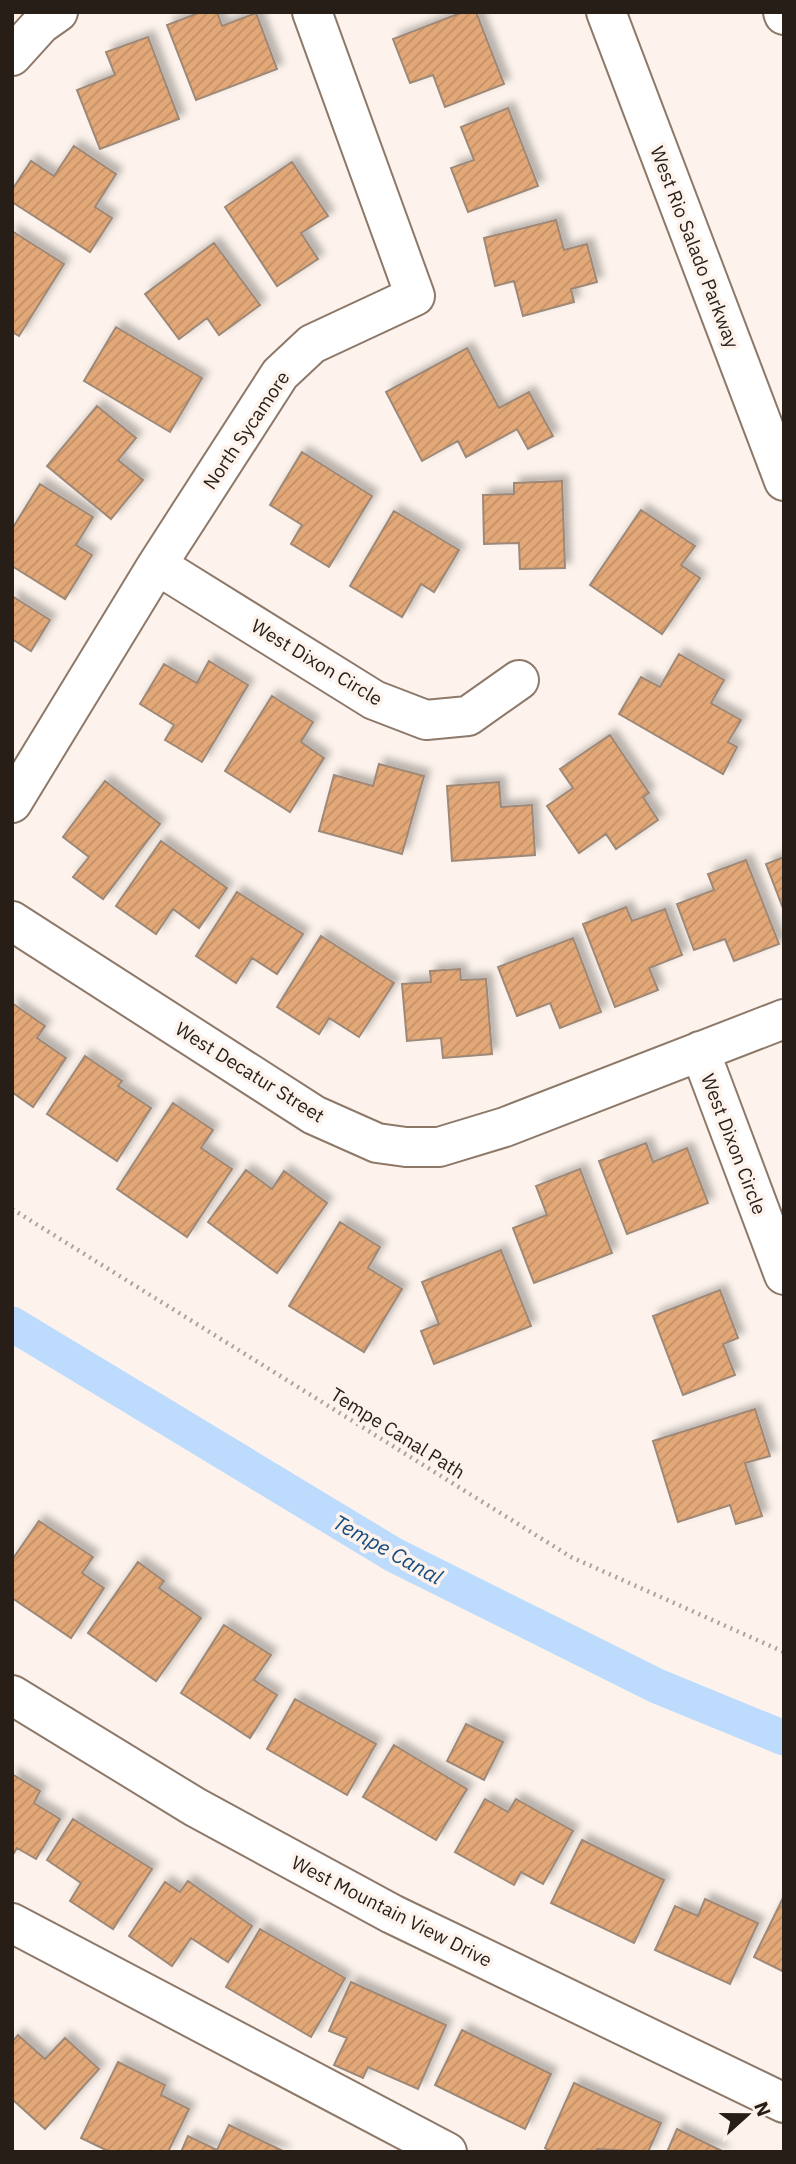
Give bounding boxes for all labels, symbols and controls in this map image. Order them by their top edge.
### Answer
street label: West Rio Salado Parkway [645,143,745,352]
street label: North Sycamore [198,366,294,494]
street label: West Dixon Circle [247,613,387,711]
street label: West Decatur Street [171,1016,329,1128]
street label: West Dixon Circle [696,1070,772,1218]
street label: Tempe Canal Path [326,1382,470,1484]
water label: Tempe Canal [328,1507,448,1591]
street label: West Mountain View Drive [288,1850,496,1972]
north arrow [712,2080,782,2150]
text: N [749,2098,777,2120]

